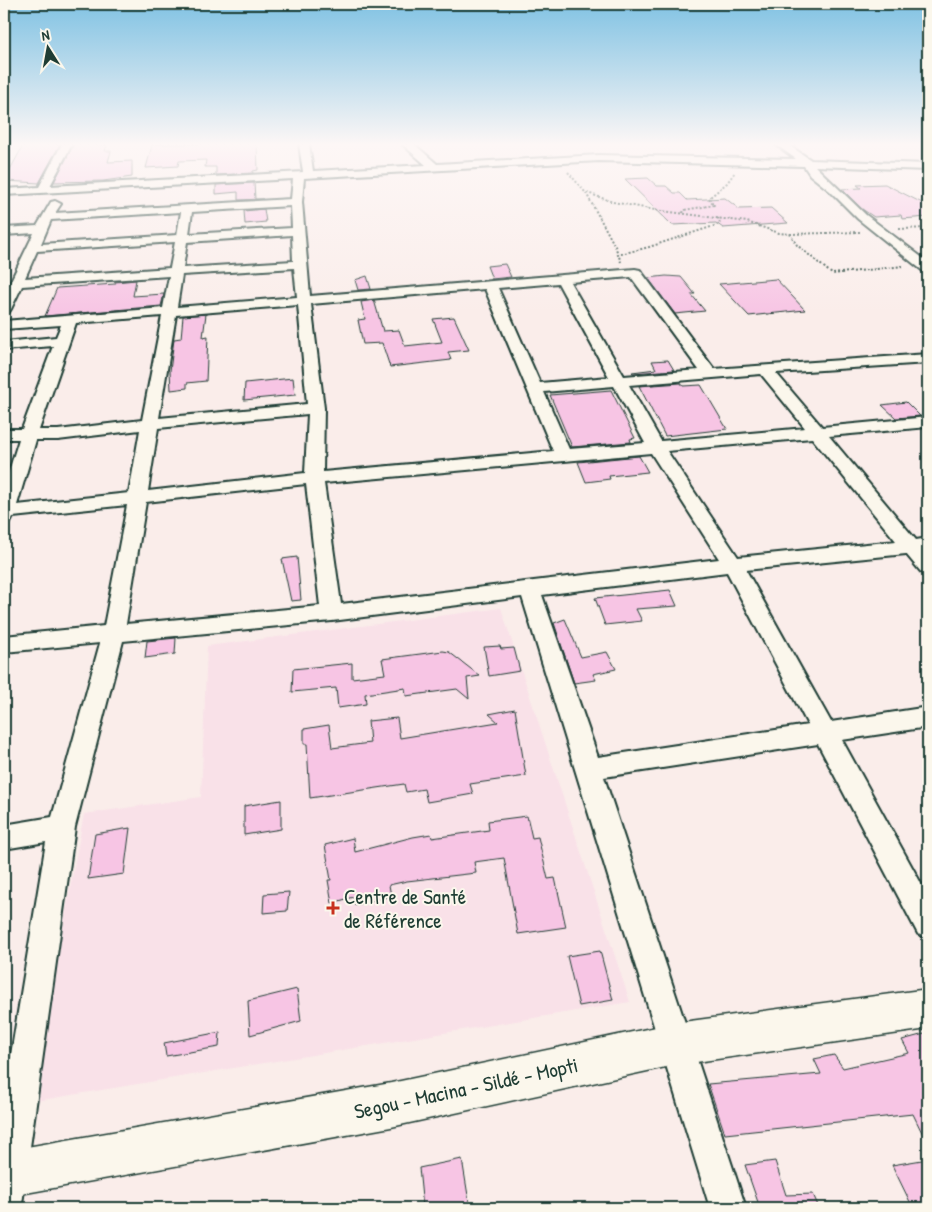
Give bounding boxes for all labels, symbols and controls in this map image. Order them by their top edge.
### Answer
north arrow [22,22,72,72]
text: N [40,25,51,45]
place label: Centre de Santé de Référence [344,882,466,935]
marker: Centre de Santé de Référence [326,901,340,915]
street label: Segou - Macina - Sildé - Mopti [351,1050,581,1126]

